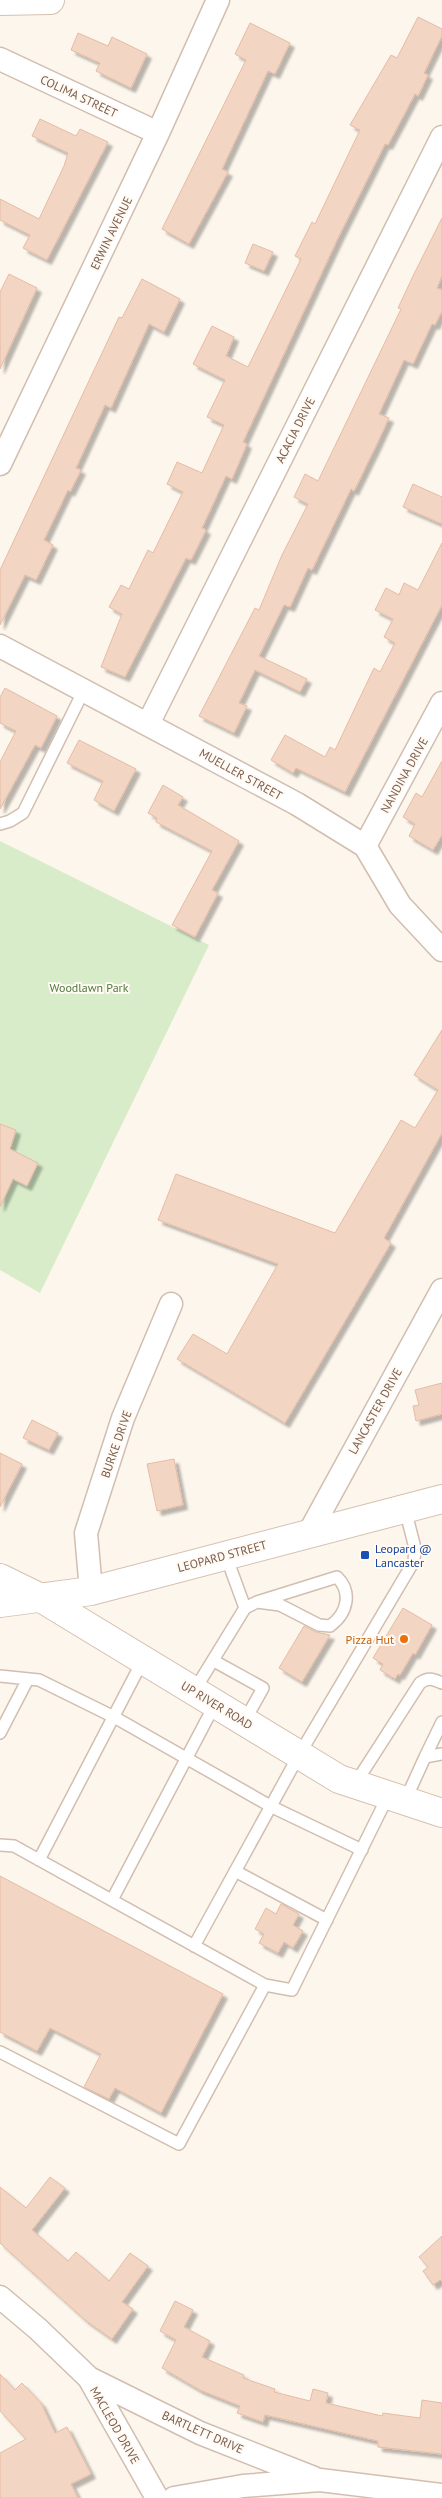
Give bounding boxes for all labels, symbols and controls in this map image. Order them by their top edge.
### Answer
street label: COLIMA STREET [38,72,120,121]
street label: ERWIN AVENUE [87,194,135,272]
street label: ACACIA DRIVE [272,395,318,465]
street label: NANDINA DRIVE [377,735,431,815]
street label: MUELLER STREET [197,745,285,803]
park label: Woodlawn Park [50,980,129,995]
street label: LANCASTER DRIVE [345,1365,405,1457]
street label: BURKE DRIVE [97,1408,135,1480]
street label: LEOPARD STREET [176,1537,269,1575]
place label: Leopard @ Lancaster [375,1541,432,1570]
marker: Leopard @ Lancaster [359,1549,371,1561]
place label: Pizza Hut [346,1632,394,1647]
marker: Pizza Hut [398,1633,410,1645]
street label: UP RIVER ROAD [178,1678,256,1732]
street label: MACLEOD DRIVE [87,2384,143,2466]
street label: BARTLETT DRIVE [160,2407,246,2457]

